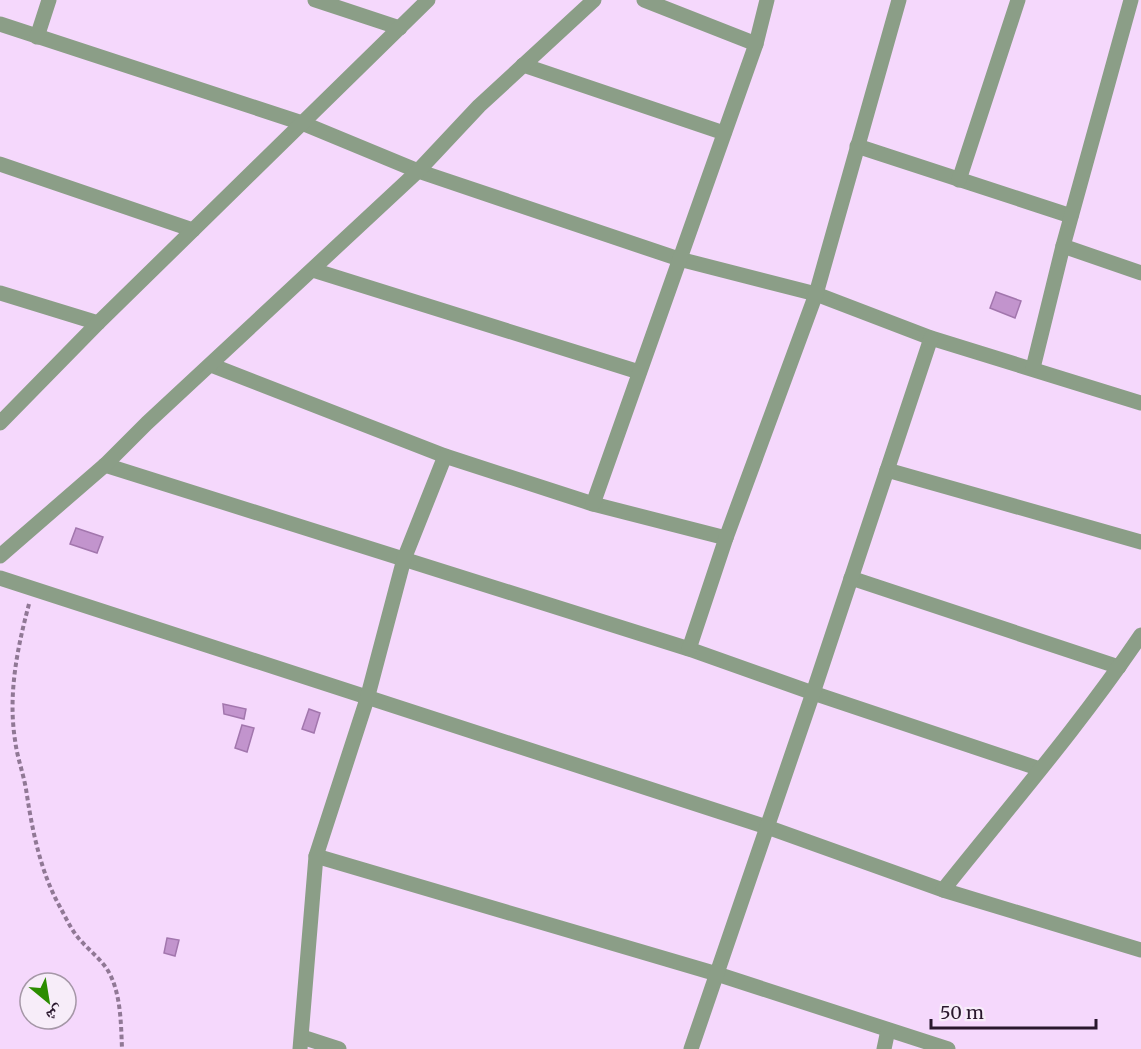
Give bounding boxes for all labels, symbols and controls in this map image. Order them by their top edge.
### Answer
north arrow [18,971,78,1031]
scale bar [931,992,1096,1030]
text: ش [43,1001,68,1027]
text: 50 m [940,1001,984,1024]

